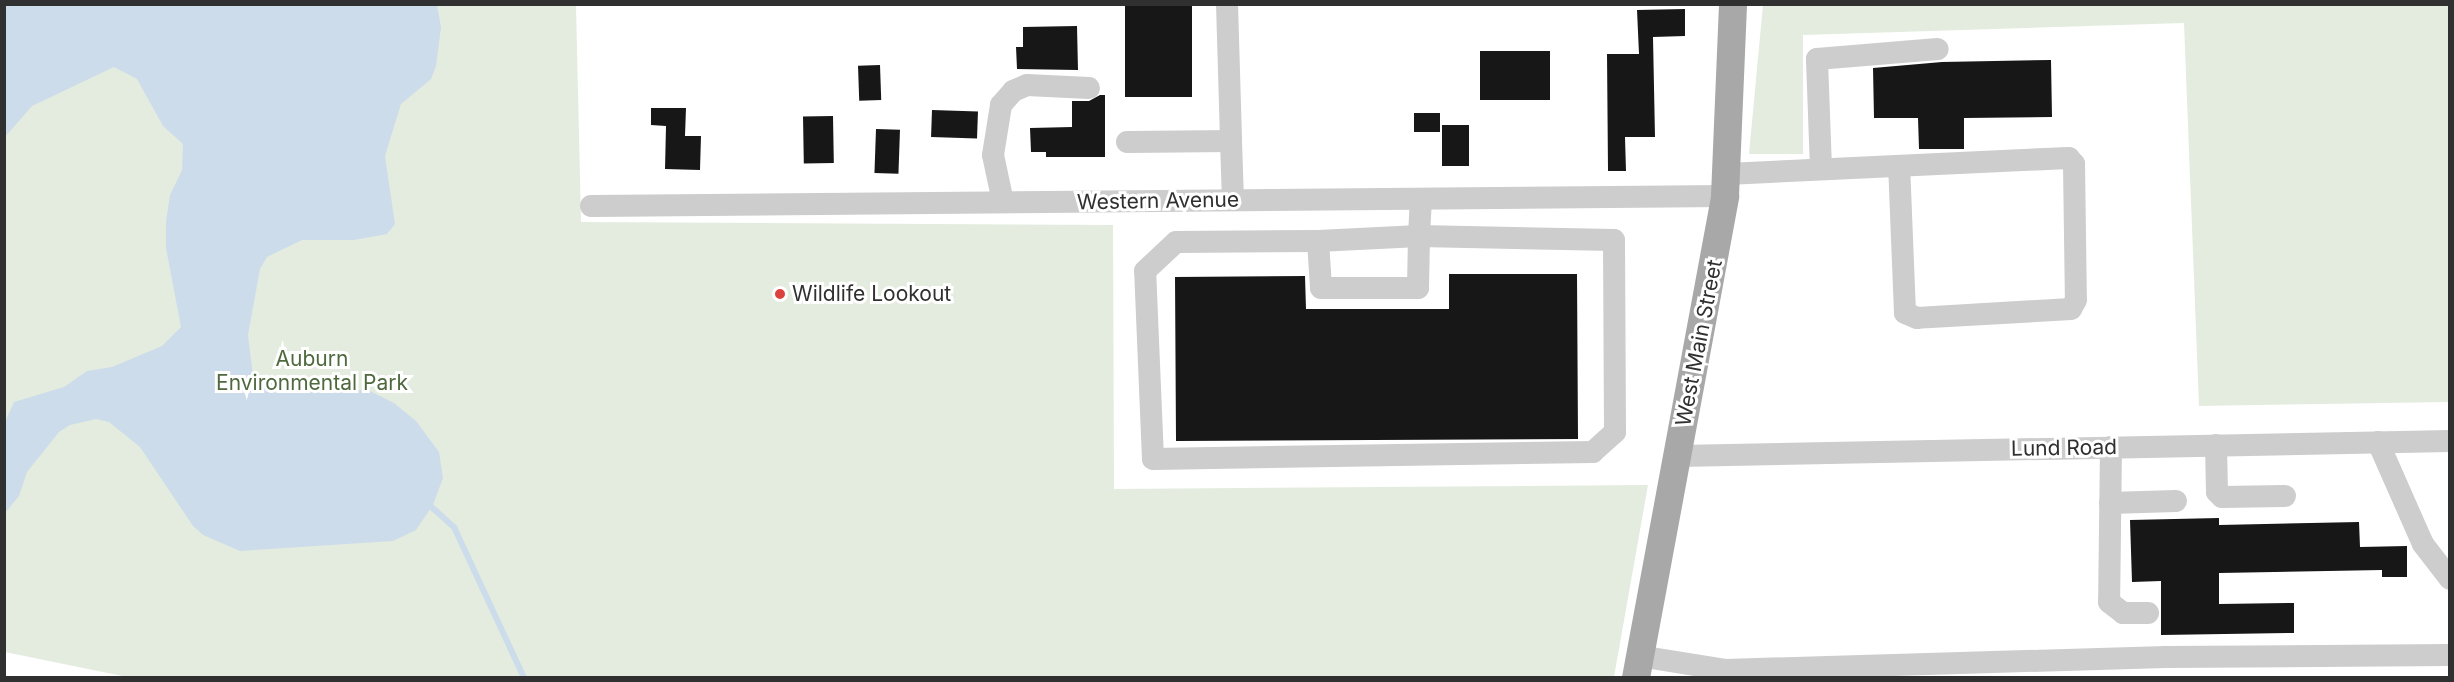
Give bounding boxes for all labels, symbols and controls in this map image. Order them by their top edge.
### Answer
street label: Western Avenue [1077,187,1239,215]
street label: West Main Street [1670,258,1728,428]
place label: Wildlife Lookout [792,281,951,307]
marker: Wildlife Lookout [773,287,787,301]
park label: Auburn Environmental Park [216,346,408,396]
street label: Lund Road [2011,434,2117,462]

